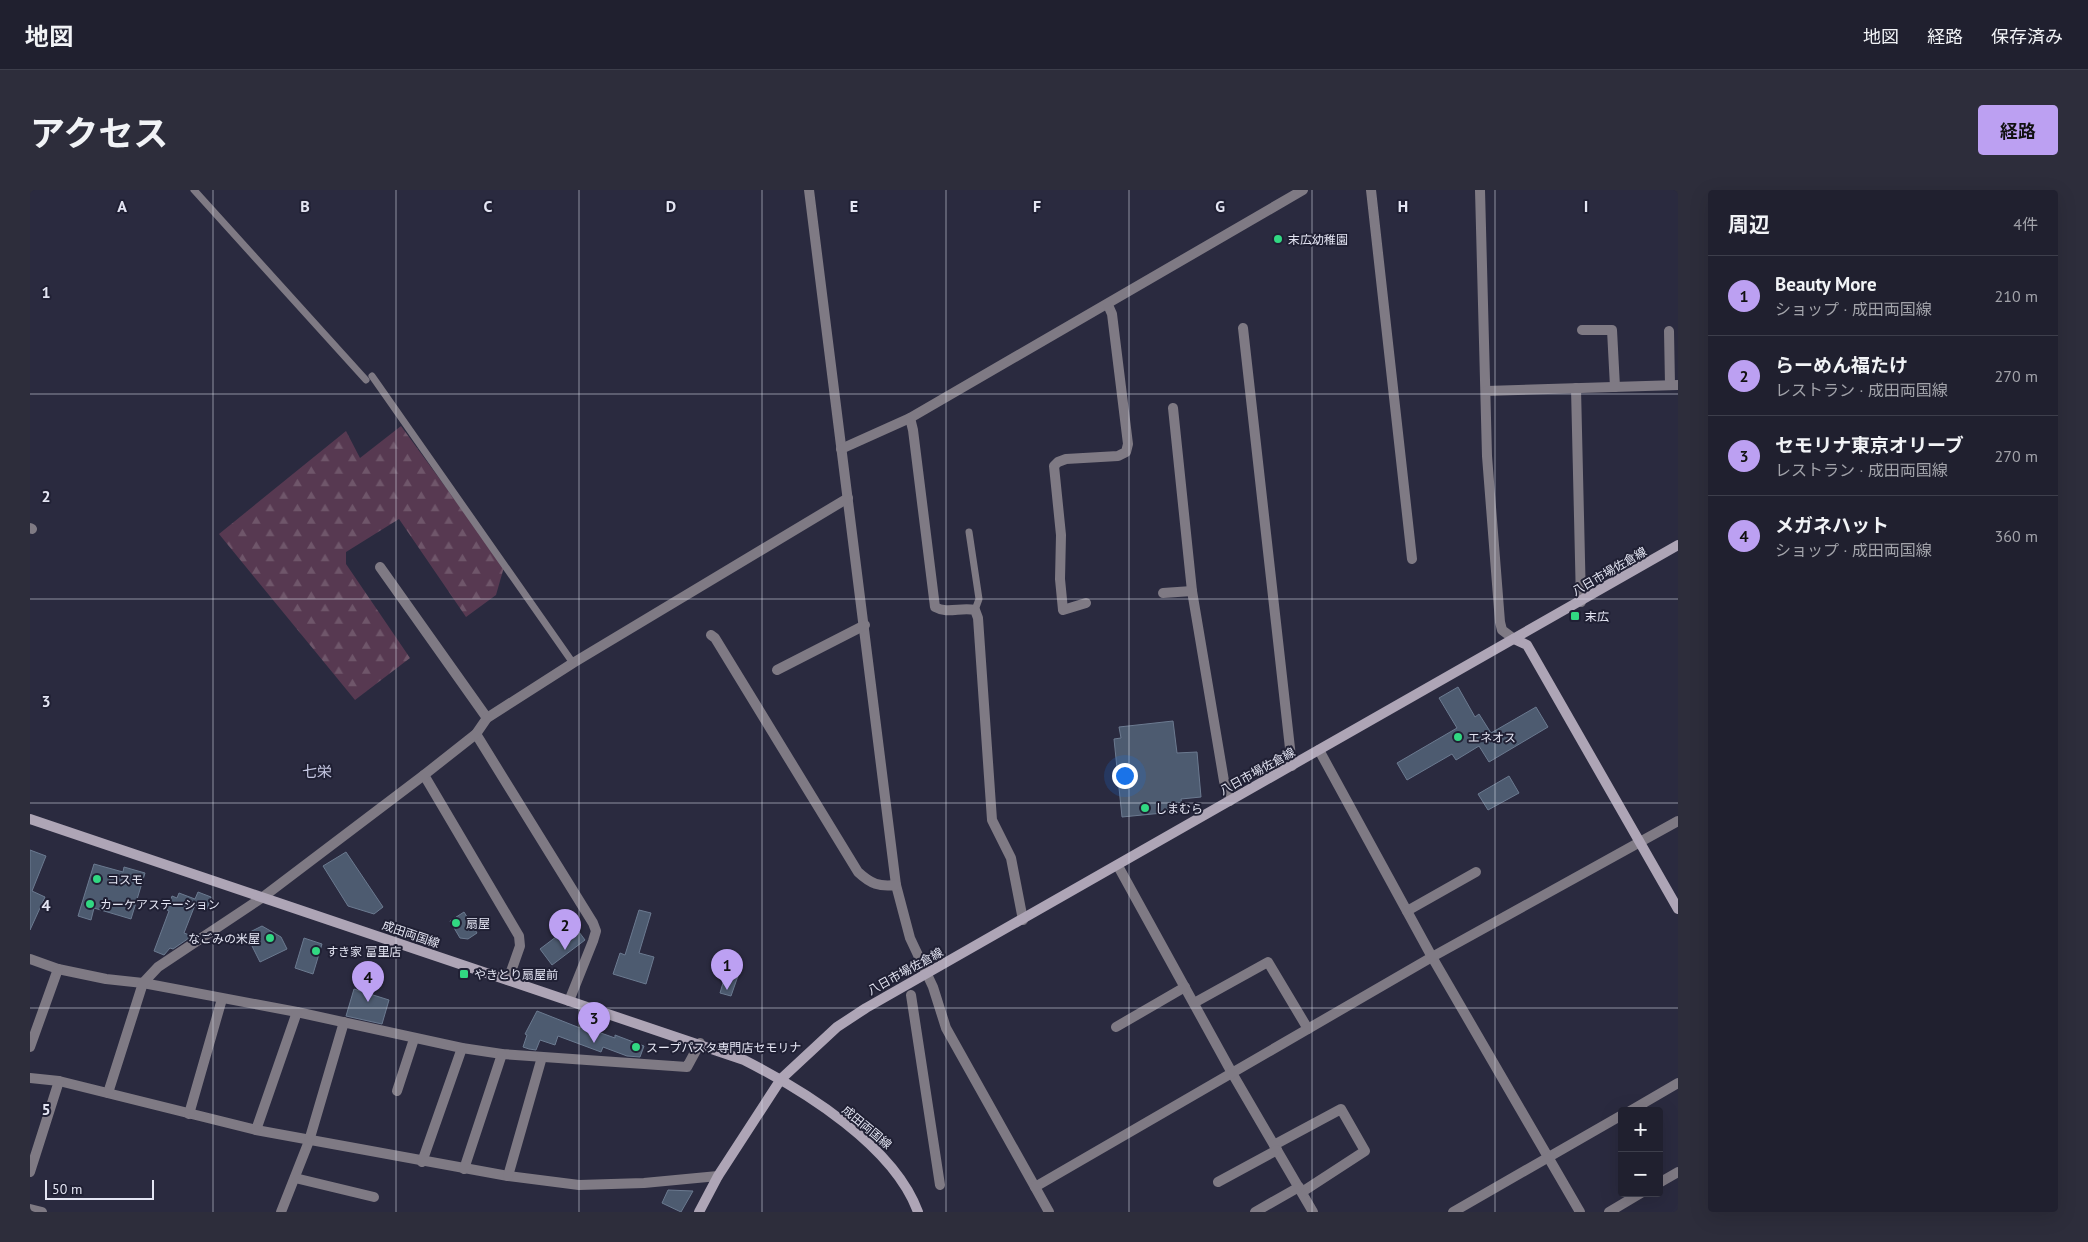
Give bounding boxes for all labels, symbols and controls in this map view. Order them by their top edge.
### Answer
text: 地図 [25,21,73,52]
text: 地図 [1863,25,1899,48]
text: 経路 [1927,25,1963,48]
text: 保存済み [1991,25,2063,48]
button: 経路 [1978,105,2058,155]
text: アクセス [30,110,168,156]
text: A [117,196,127,216]
text: B [300,196,310,216]
text: C [484,196,493,216]
text: D [666,196,676,216]
text: E [850,196,858,216]
text: F [1033,196,1041,216]
text: G [1215,196,1225,216]
text: H [1398,196,1408,216]
text: I [1584,196,1588,216]
text: 周辺 [1728,211,1770,238]
text: 4件 [2013,214,2038,234]
place label: 末広幼稚園 [1288,232,1348,247]
marker: 末広幼稚園 [1272,233,1284,245]
text: Beauty More [1775,272,1877,296]
text: 1 [41,282,51,302]
text: 1 [1739,286,1749,306]
text: 210 m [1995,286,2038,306]
text: ショップ · 成田両国線 [1775,299,1932,319]
text: らーめん福たけ [1775,353,1908,377]
text: 2 [1739,366,1749,386]
text: 270 m [1995,366,2038,386]
text: レストラン · 成田両国線 [1775,380,1948,400]
text: セモリナ東京オリーブ [1775,433,1964,457]
text: 3 [1739,446,1749,466]
text: 270 m [1995,446,2038,466]
text: レストラン · 成田両国線 [1775,460,1948,480]
text: 2 [41,486,51,506]
text: メガネハット [1775,513,1889,537]
text: 4 [1739,526,1749,546]
text: 360 m [1995,526,2038,546]
text: ショップ · 成田両国線 [1775,540,1932,560]
street label: 八日市場佐倉線 [1569,544,1649,598]
place label: 末広 [1585,609,1609,624]
marker: 末広 [1569,610,1581,622]
text: 3 [41,691,51,711]
place label: エネオス [1468,730,1516,745]
marker: エネオス [1452,731,1464,743]
street label: 八日市場佐倉線 [1217,744,1297,798]
district label: 七栄 [302,762,332,781]
your location [1112,763,1138,789]
place label: しまむら [1155,801,1203,816]
marker: しまむら [1139,802,1151,814]
place label: コスモ [107,872,143,887]
marker: コスモ [91,873,103,885]
text: 4 [41,895,51,915]
place label: カーケアステーション [100,897,220,912]
marker: カーケアステーション [84,898,96,910]
pin: 2 [549,909,581,950]
place label: 扇屋 [466,916,490,931]
street label: 成田両国線 [380,917,442,951]
marker: 扇屋 [450,917,462,929]
place label: なごみの米屋 [188,931,260,946]
marker: なごみの米屋 [264,932,276,944]
place label: すき家 富里店 [326,944,401,959]
street label: 八日市場佐倉線 [865,944,945,998]
marker: すき家 富里店 [310,945,322,957]
pin: 1 [711,949,743,990]
pin: 4 [352,961,384,1002]
place label: やきとり扇屋前 [474,967,558,982]
marker: やきとり扇屋前 [458,968,470,980]
pin: 3 [578,1002,610,1043]
place label: スープパスタ専門店セモリナ [646,1040,801,1055]
marker: スープパスタ専門店セモリナ [630,1041,642,1053]
text: 5 [41,1099,51,1119]
street label: 成田両国線 [839,1102,895,1152]
map controls [1618,1107,1663,1197]
button: + [1618,1107,1663,1152]
button: − [1618,1152,1663,1197]
scale bar [45,1177,154,1200]
text: 50 m [52,1180,82,1198]

